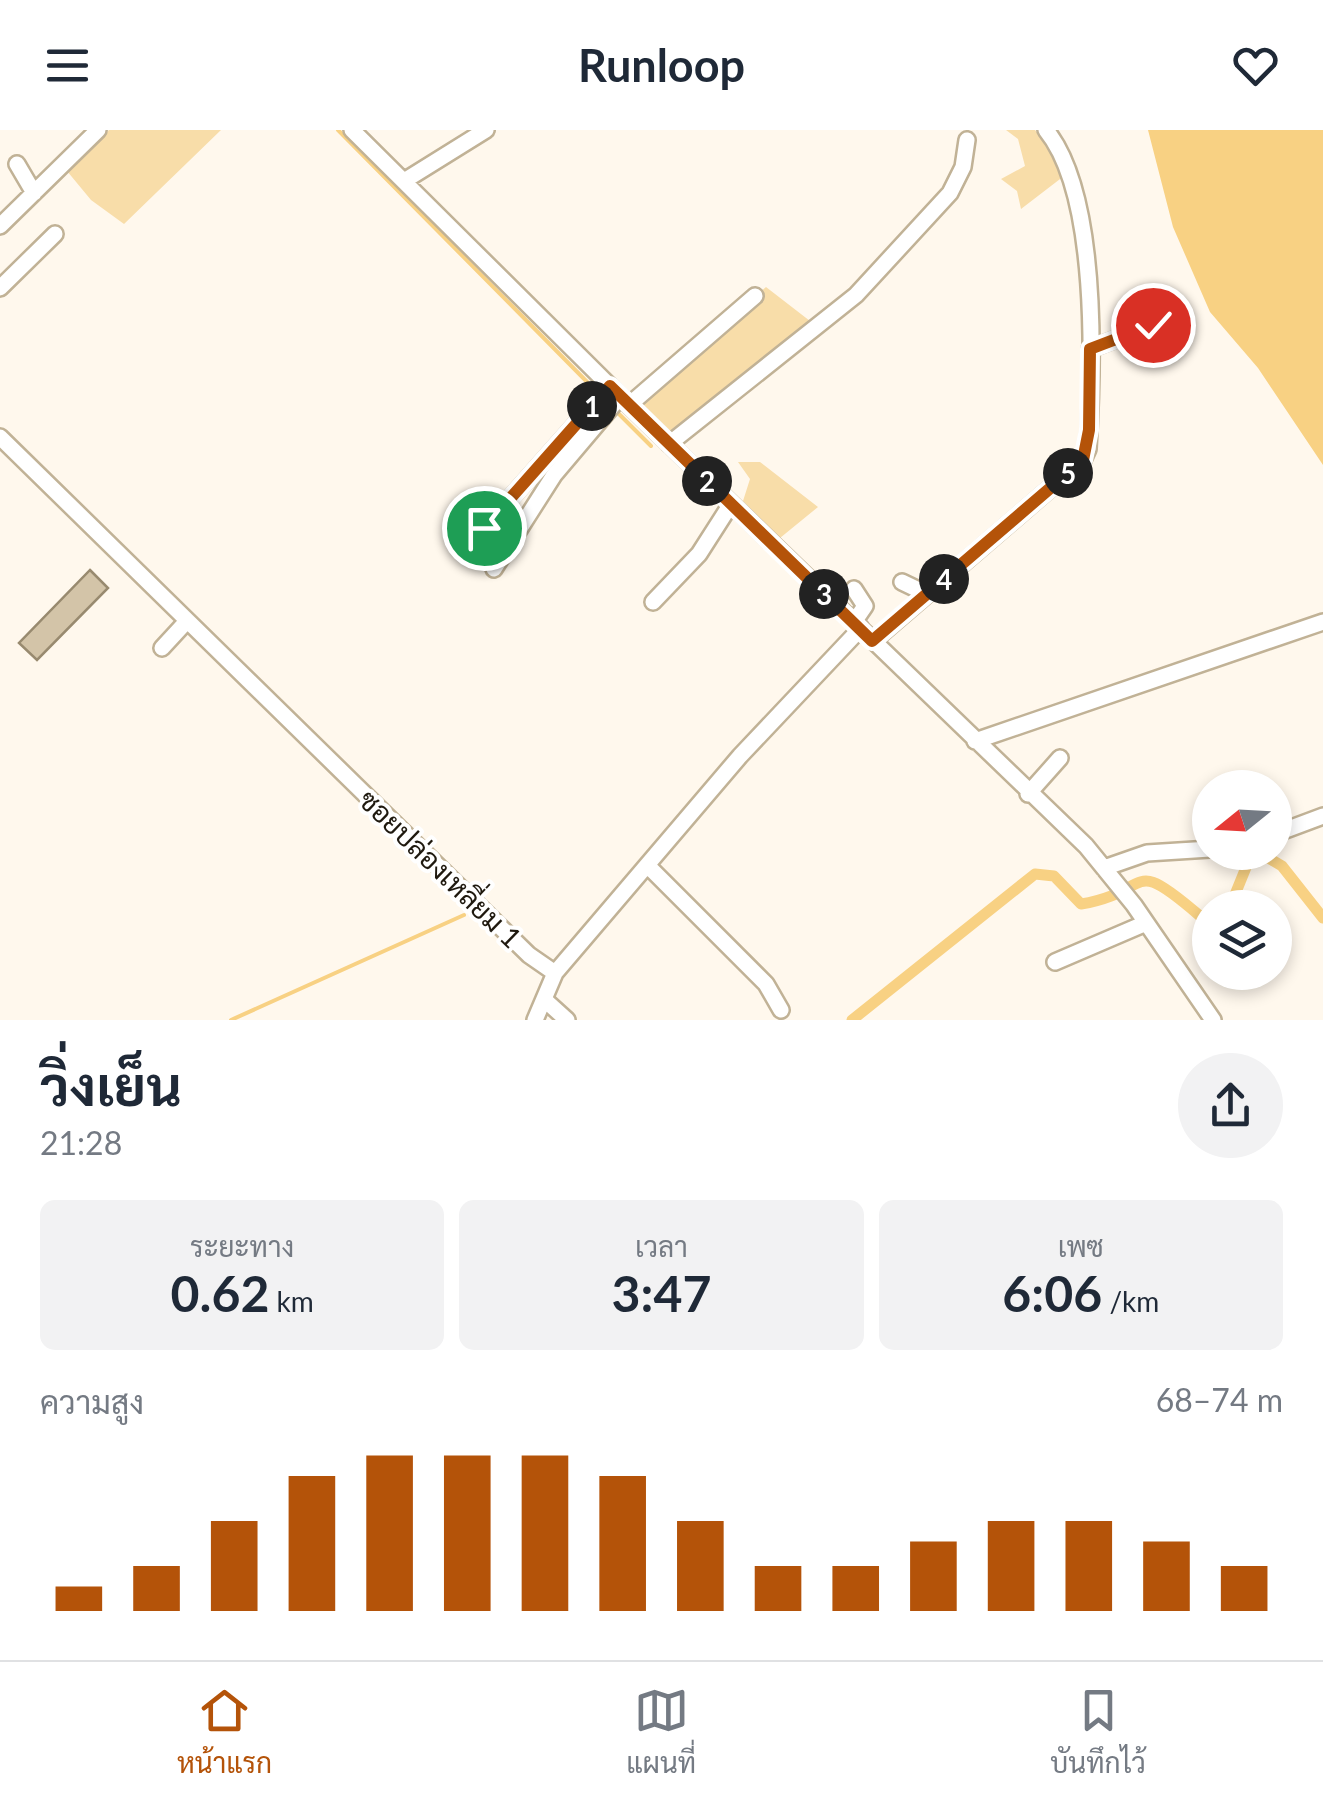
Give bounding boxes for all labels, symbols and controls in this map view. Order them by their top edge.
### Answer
icon: menu [40,38,95,93]
text: Runloop [578,38,745,92]
icon: heart [1228,38,1283,93]
pin [1111,283,1196,368]
icon: check [1126,298,1181,353]
pin: 1 [567,381,617,431]
text: 1 [584,389,600,423]
pin: 5 [1043,448,1093,498]
pin: 2 [682,456,732,506]
text: 5 [1060,456,1076,490]
text: 2 [699,464,715,498]
pin [442,486,527,571]
icon: arrive [457,501,512,556]
pin: 4 [919,554,969,604]
text: 4 [936,562,952,596]
pin: 3 [799,569,849,619]
text: 3 [816,577,832,611]
north arrow [1192,770,1292,870]
map controls [1192,770,1292,990]
street label: ซอยปล่องเหลี่ยม 1 [352,778,533,954]
button: layers [1192,890,1292,990]
text: วิ่งเย็น [40,1052,182,1118]
button: share [1178,1053,1283,1158]
text: 21:28 [40,1123,122,1162]
text: ระยะทาง [190,1229,294,1263]
text: เวลา [635,1229,688,1263]
text: เพซ [1058,1229,1104,1263]
text: 0.62 [171,1263,269,1323]
text: 3:47 [612,1263,711,1323]
text: 6:06 [1002,1263,1102,1323]
text: km [269,1284,314,1318]
text: /km [1102,1284,1159,1318]
text: 68–74 m [1156,1380,1283,1419]
text: ความสูง [40,1382,144,1421]
tab: หน้าแรก [177,1683,272,1779]
tab: แผนที่ [626,1683,696,1779]
tab: บันทึกไว้ [1050,1683,1146,1779]

